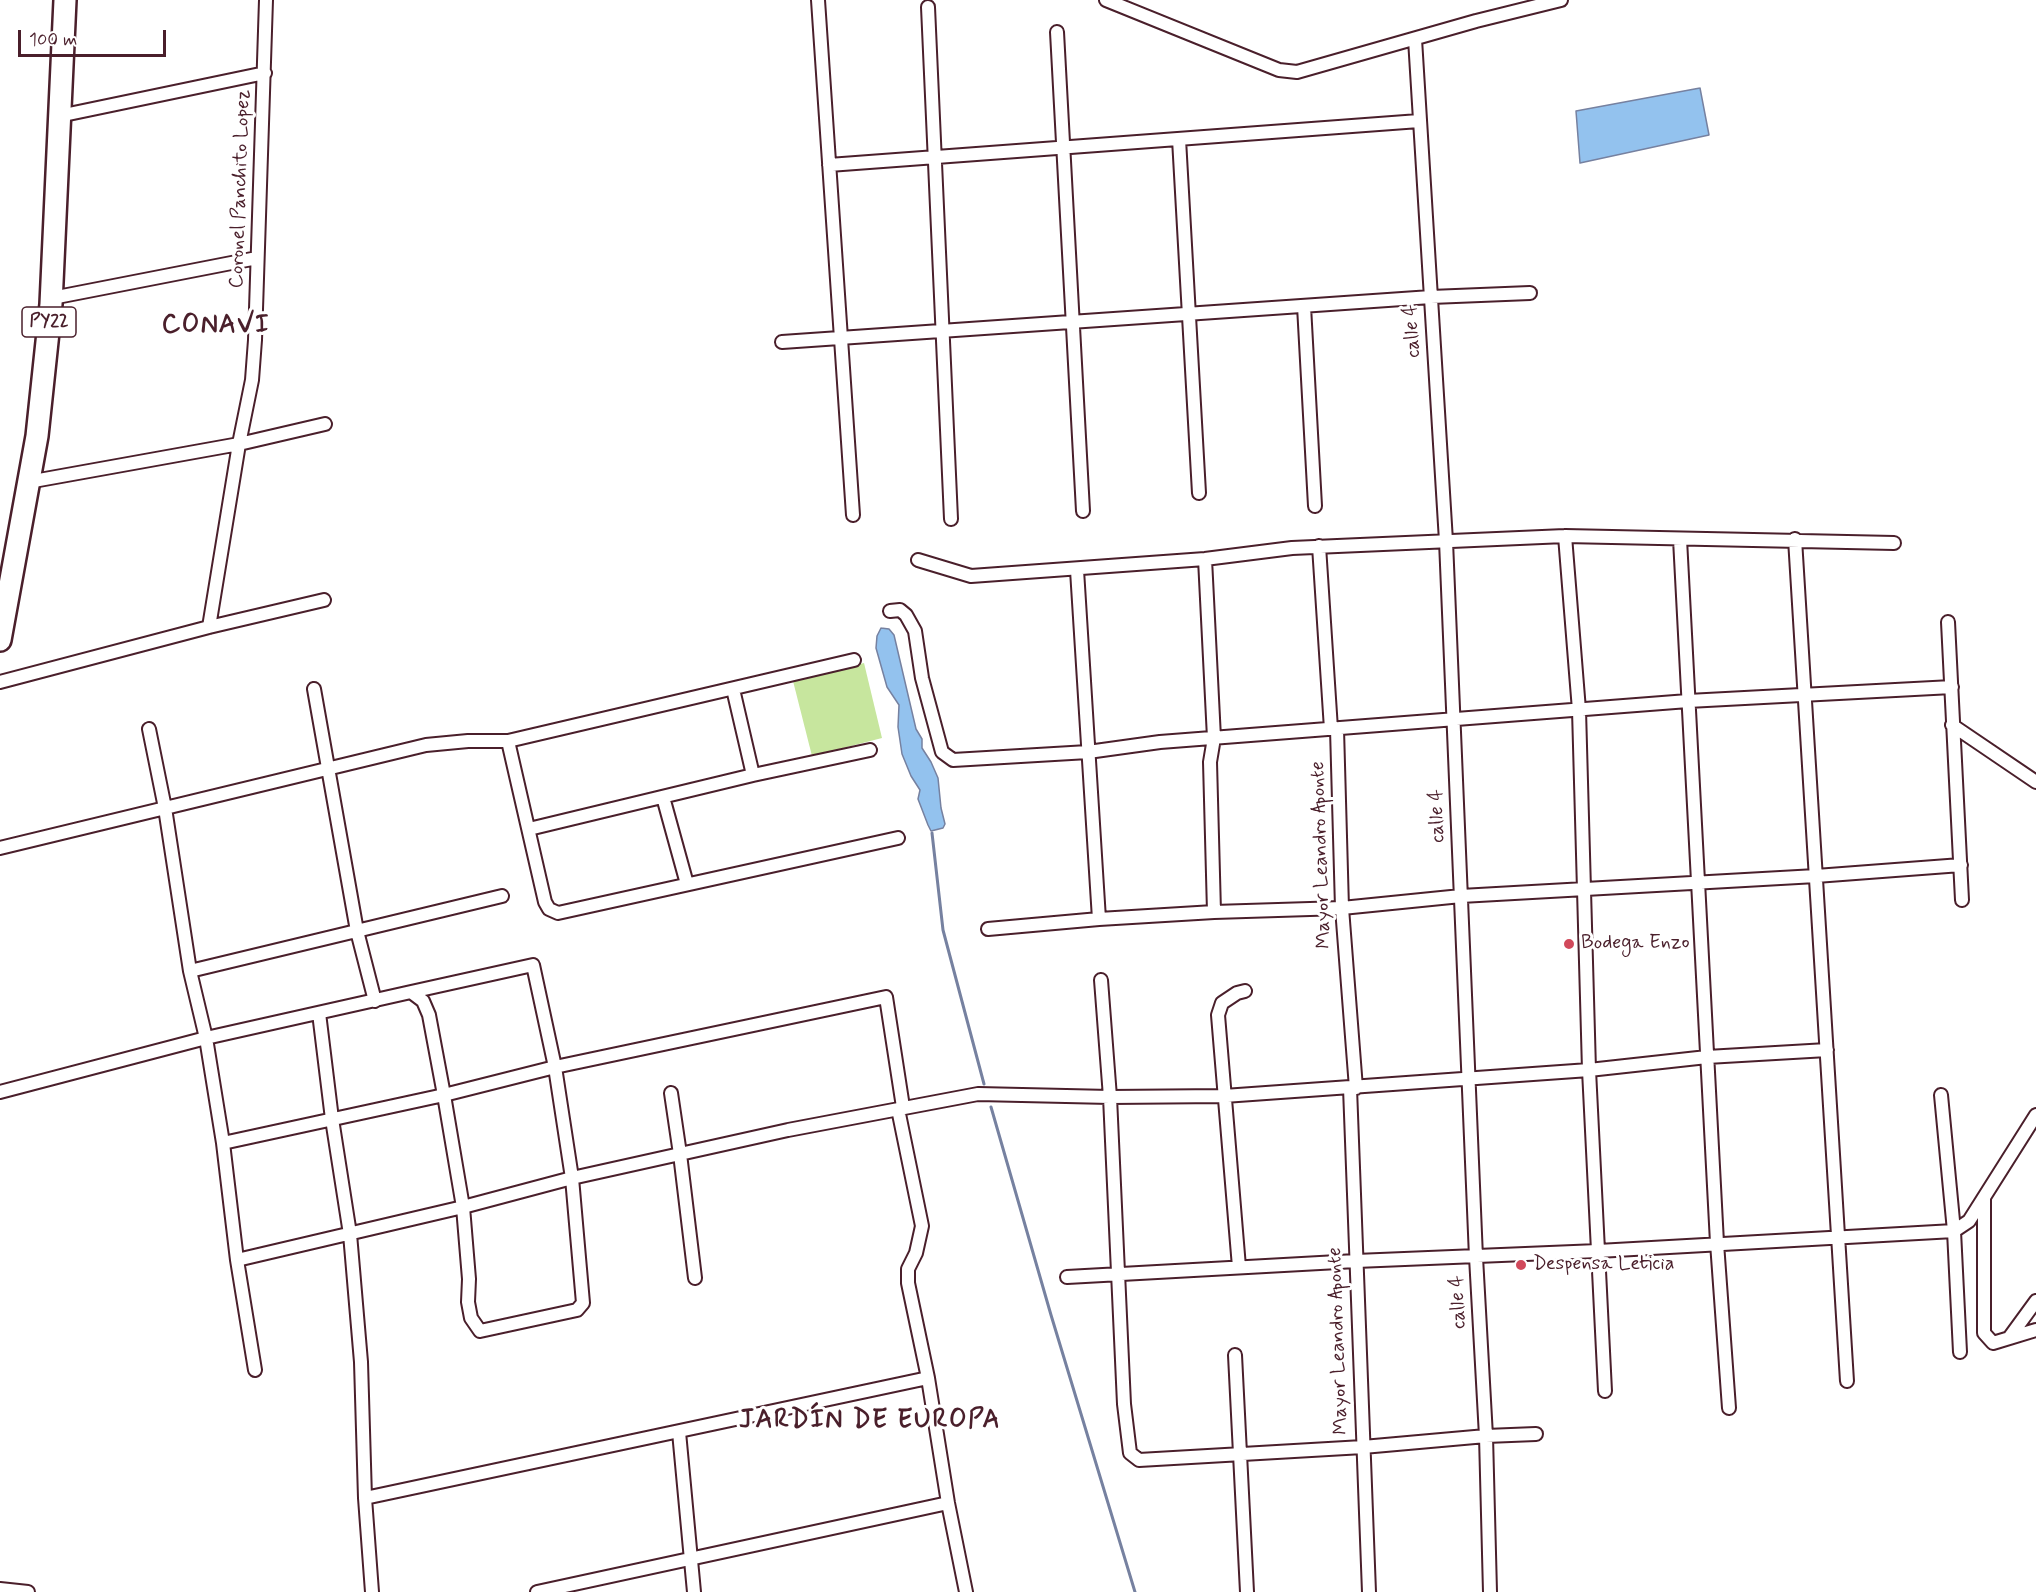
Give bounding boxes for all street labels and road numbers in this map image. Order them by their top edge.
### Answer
street label: Coronel Panchito Lopez [226,89,256,289]
street label: calle 4 [1399,303,1427,359]
road number: PY22 [22,307,76,337]
street label: Mayor Leandro Aponte [1307,761,1337,949]
street label: calle 4 [1425,789,1451,843]
street label: Mayor Leandro Aponte [1324,1247,1354,1435]
street label: calle 4 [1446,1274,1472,1330]

